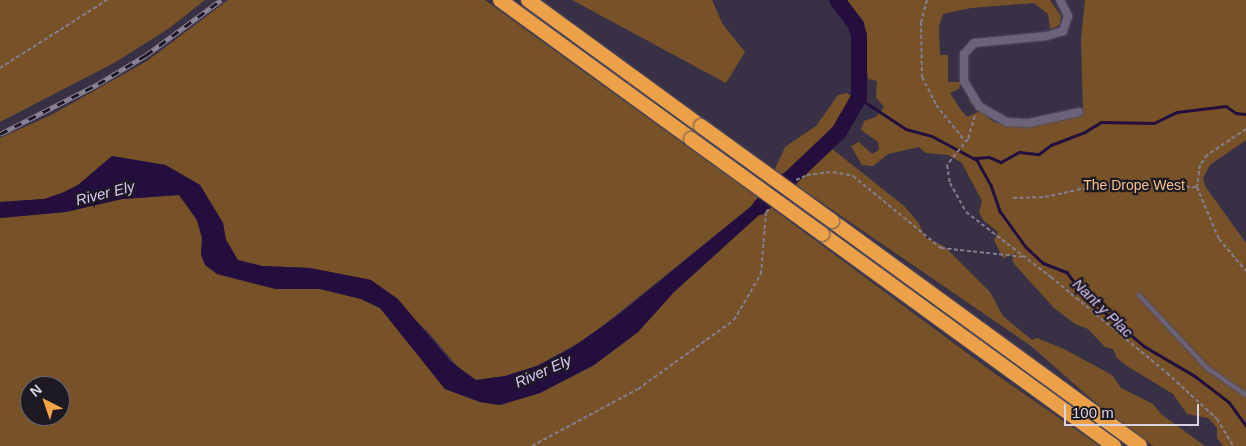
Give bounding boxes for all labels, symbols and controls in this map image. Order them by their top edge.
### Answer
water label: River Ely [74,177,136,209]
park label: The Drope West [1083,177,1185,193]
water label: Nant y Plac [1069,275,1137,341]
water label: River Ely [512,351,574,391]
north arrow [20,376,70,426]
text: N [27,381,45,400]
scale bar [1066,394,1201,426]
text: 100 m [1072,404,1114,421]

